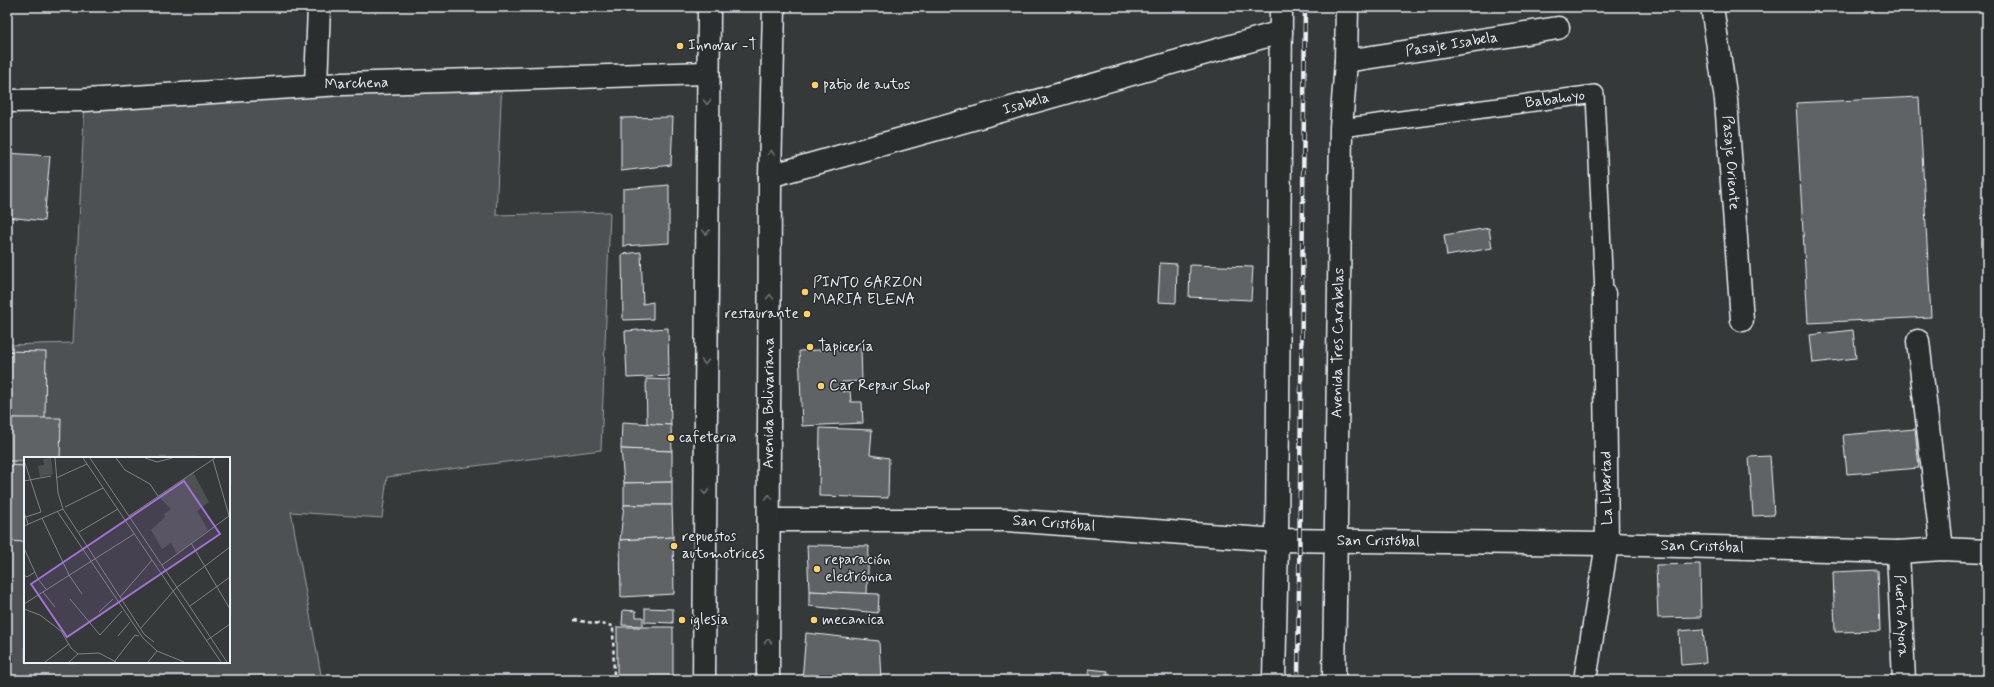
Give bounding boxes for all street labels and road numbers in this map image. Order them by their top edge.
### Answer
street label: Pasaje Isabela [1404,27,1500,62]
street label: Marchena [324,73,389,95]
street label: Babahoyo [1524,85,1586,113]
street label: Isabela [1000,88,1052,120]
street label: Pasaje Oriente [1717,115,1744,211]
street label: Avenida Tres Carabelas [1327,267,1349,418]
street label: Avenida Bolivariana [759,337,779,469]
street label: La Libertad [1596,451,1618,525]
street label: San Cristóbal [1012,510,1096,537]
street label: San Cristóbal [1337,531,1420,552]
street label: San Cristóbal [1660,535,1744,558]
street label: Puerto Ayora [1889,574,1913,659]

